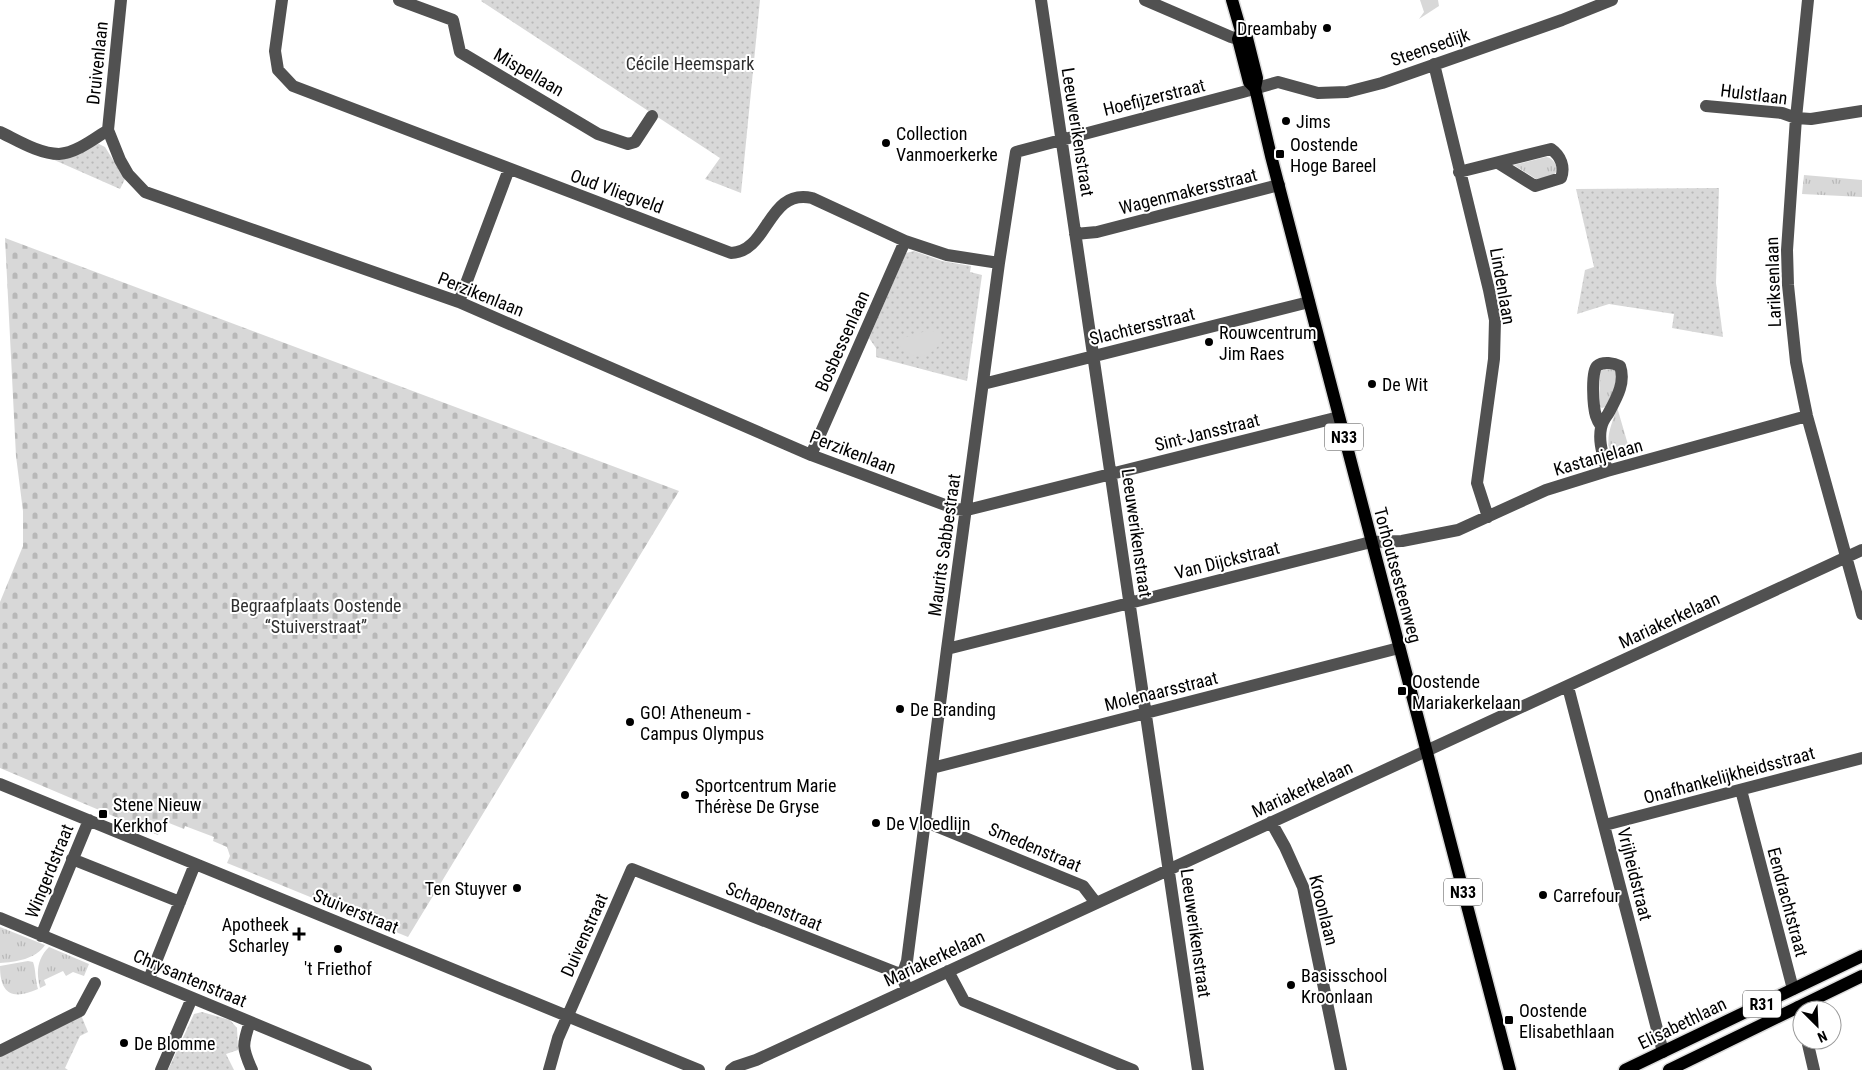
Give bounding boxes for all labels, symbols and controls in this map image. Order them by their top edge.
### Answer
place label: Dreambaby [1237,18,1317,39]
street label: Druivenlaan [82,20,112,106]
marker: Dreambaby [1321,22,1333,34]
street label: Steensedijk [1388,24,1472,70]
street label: Mispellaan [490,44,568,100]
park label: Cécile Heemspark [626,53,754,74]
street label: Leeuwerikenstraat [1057,66,1099,198]
street label: Hoefijzerstraat [1101,74,1207,120]
street label: Hulstlaan [1719,79,1789,109]
place label: Jims [1296,111,1331,132]
marker: Jims [1280,115,1292,127]
place label: Collection Vanmoerkerke [896,123,998,165]
place label: Oostende Hoge Bareel [1290,134,1376,176]
marker: Collection Vanmoerkerke [880,137,892,149]
marker: Oostende Hoge Bareel [1274,148,1286,160]
street label: Oud Vliegveld [568,164,666,218]
street label: Wagenmakersstraat [1117,164,1259,218]
street label: Lariksenlaan [1761,236,1785,328]
street label: Lindenlaan [1486,246,1520,326]
street label: Perzikenlaan [435,267,527,321]
street label: Bosbessenlaan [810,287,874,395]
street label: Slachtersstraat [1087,303,1197,349]
place label: Rouwcentrum Jim Raes [1219,322,1317,364]
marker: Rouwcentrum Jim Raes [1203,336,1215,348]
place label: De Wit [1382,374,1428,395]
marker: De Wit [1366,378,1378,390]
street label: Sint-Jansstraat [1152,409,1262,455]
road number: N33 [1325,424,1363,451]
street label: Perzikenlaan [807,426,899,478]
street label: Kastanjelaan [1551,434,1645,480]
street label: Leeuwerikenstraat [1118,467,1156,599]
street label: Maurits Sabbestraat [924,472,964,618]
street label: Torhoutsesteenweg [1370,505,1426,645]
street label: Van Dijckstraat [1172,537,1282,583]
street label: Mariakerkelaan [1615,587,1723,653]
park label: Begraafplaats Oostende “Stuiverstraat” [230,595,402,637]
street label: Molenaarsstraat [1102,667,1220,715]
place label: Oostende Mariakerkelaan [1412,671,1521,713]
marker: Oostende Mariakerkelaan [1396,685,1408,697]
place label: De Branding [910,699,996,720]
place label: GO! Atheneum - Campus Olympus [640,702,764,744]
marker: De Branding [894,703,906,715]
marker: GO! Atheneum - Campus Olympus [624,716,636,728]
street label: Onafhankelijkheidsstraat [1641,742,1817,808]
street label: Mariakerkelaan [1248,756,1356,822]
place label: Sportcentrum Marie Thérèse De Gryse [695,775,836,817]
marker: Sportcentrum Marie Thérèse De Gryse [679,789,691,801]
place label: Stene Nieuw Kerkhof [113,794,202,836]
marker: Stene Nieuw Kerkhof [97,808,109,820]
place label: De Vloedlijn [886,813,970,834]
marker: De Vloedlijn [870,817,882,829]
street label: Smedenstraat [985,818,1085,876]
street label: Wingerdstraat [21,821,77,921]
street label: Vrijheidstraat [1613,825,1657,923]
street label: Eendrachtstraat [1763,845,1813,959]
street label: Leeuwerikenstraat [1177,867,1215,999]
street label: Kroonlaan [1305,873,1343,947]
street label: Schapenstraat [723,877,825,935]
place label: Ten Stuyver [425,878,508,899]
road number: N33 [1444,879,1482,906]
marker: Ten Stuyver [511,882,523,894]
street label: Stuiverstraat [310,884,402,938]
place label: Carrefour [1553,885,1620,906]
marker: Carrefour [1537,889,1549,901]
street label: Duivenstraat [556,890,612,980]
place label: Apotheek Scharley [222,914,289,956]
street label: Mariakerkelaan [880,925,988,991]
marker: Apotheek Scharley [293,928,305,940]
marker: 't Friethof [332,943,344,955]
street label: Chrysantenstraat [130,945,250,1011]
place label: 't Friethof [304,958,372,979]
place label: Basisschool Kroonlaan [1301,965,1387,1007]
marker: Basisschool Kroonlaan [1285,979,1297,991]
road number: R31 [1743,991,1781,1018]
street label: Elisabethlaan [1634,993,1730,1053]
place label: Oostende Elisabethlaan [1519,1000,1614,1042]
north arrow [1792,1000,1842,1050]
marker: Oostende Elisabethlaan [1503,1014,1515,1026]
text: N [1815,1028,1829,1046]
place label: De Blomme [134,1033,215,1054]
marker: De Blomme [118,1037,130,1049]

